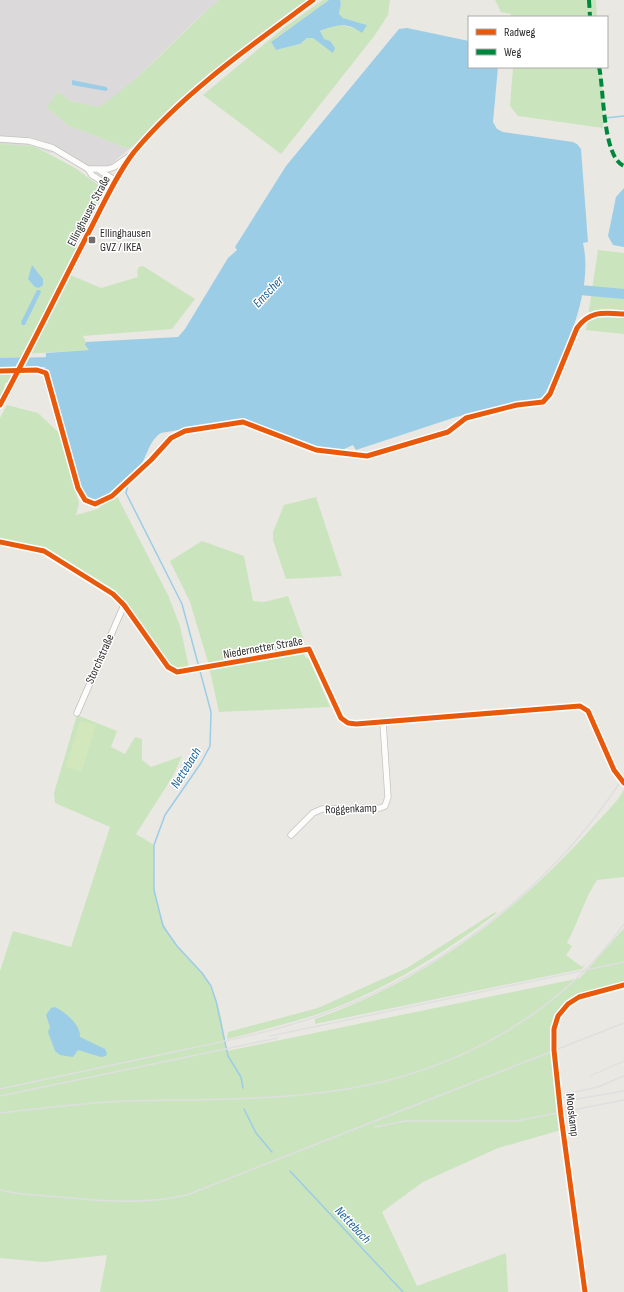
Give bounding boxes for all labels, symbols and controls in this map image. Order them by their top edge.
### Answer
legend [468,16,608,68]
text: Radweg [504,25,536,40]
text: Weg [504,45,521,60]
street label: Ellinghauser Straße [64,173,114,249]
place label: Ellinghausen GVZ / IKEA [100,226,151,255]
marker: Ellinghausen GVZ / IKEA [87,235,97,245]
water label: Emscher [249,272,287,311]
street label: Storchstraße [82,632,118,686]
street label: Niedernetter Straße [222,634,304,662]
water label: Nettebach [167,744,205,791]
street label: Roggenkamp [325,801,377,817]
street label: Mooskamp [562,1093,582,1137]
water label: Nettebach [332,1203,375,1247]

